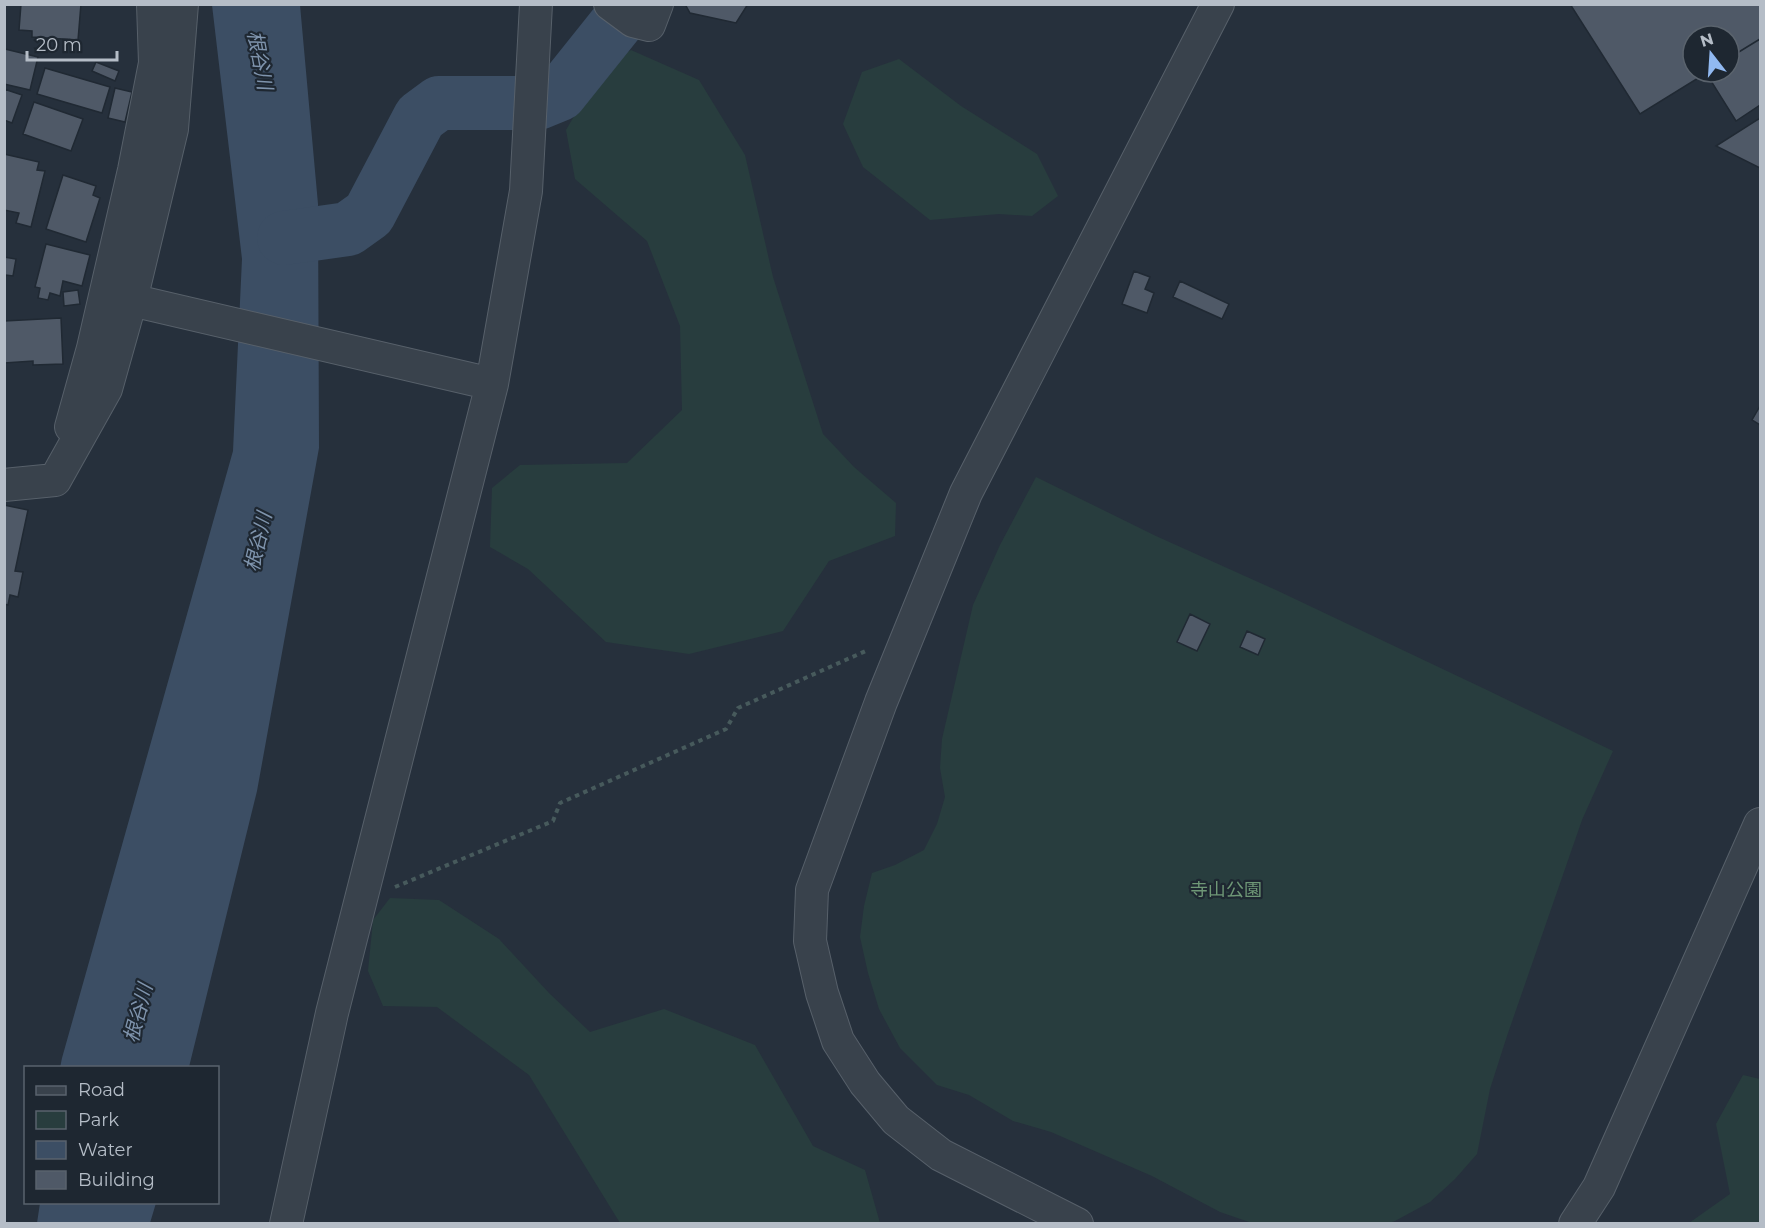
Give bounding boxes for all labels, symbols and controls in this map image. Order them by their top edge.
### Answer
scale bar [27,24,117,62]
north arrow [1681,24,1741,84]
water label: 根谷川 [242,28,278,94]
text: N [1698,29,1716,51]
text: 20 m [36,34,82,56]
water label: 根谷川 [240,508,277,574]
park label: 寺山公園 [1190,879,1262,901]
water label: 根谷川 [119,979,158,1045]
legend [24,1066,219,1204]
text: Road [78,1079,125,1101]
text: Park [78,1109,119,1131]
text: Water [78,1139,133,1161]
text: Building [78,1169,155,1191]

